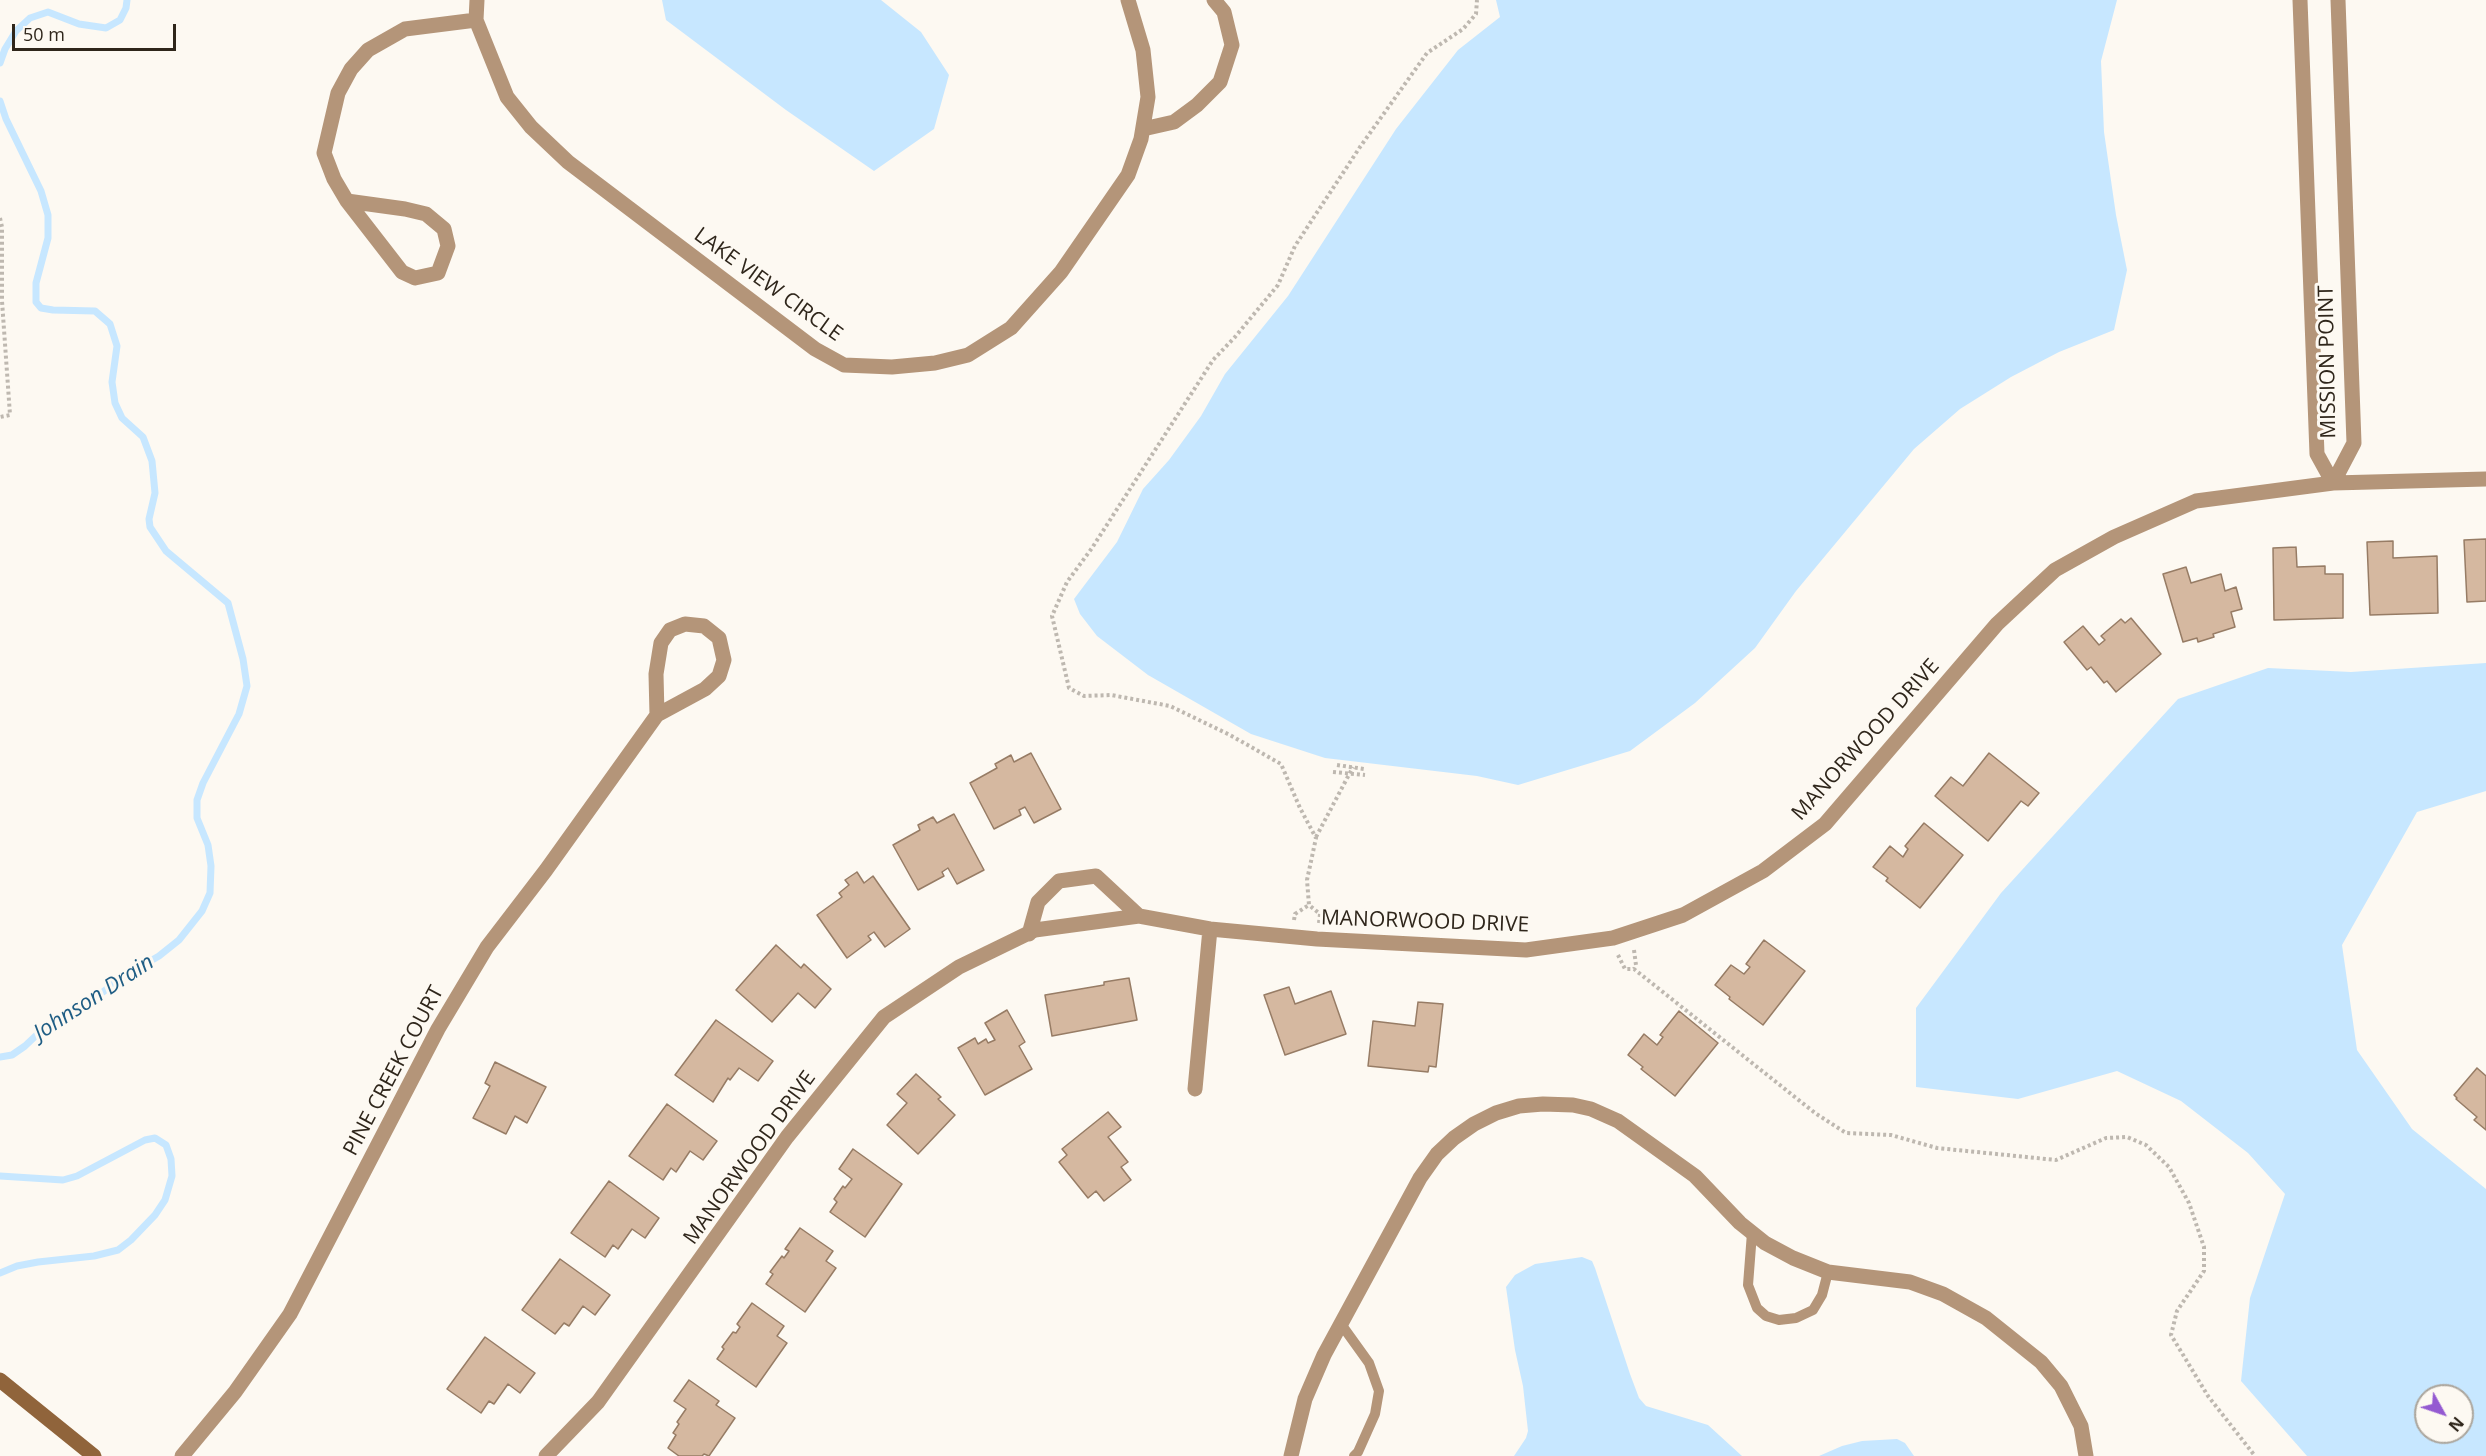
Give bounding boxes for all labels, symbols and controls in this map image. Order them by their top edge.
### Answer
scale bar [15,12,178,50]
text: 50 m [23,22,65,46]
street label: LAKE VIEW CIRCLE [689,223,847,347]
street label: MISSION POINT [2314,285,2342,439]
street label: MANORWOOD DRIVE [1787,654,1945,826]
street label: MANORWOOD DRIVE [1320,906,1530,938]
water label: Johnson Drain [29,949,159,1047]
street label: PINE CREEK COURT [339,982,449,1160]
street label: MANORWOOD DRIVE [679,1066,821,1250]
north arrow [2414,1384,2474,1444]
text: N [2444,1412,2469,1436]

